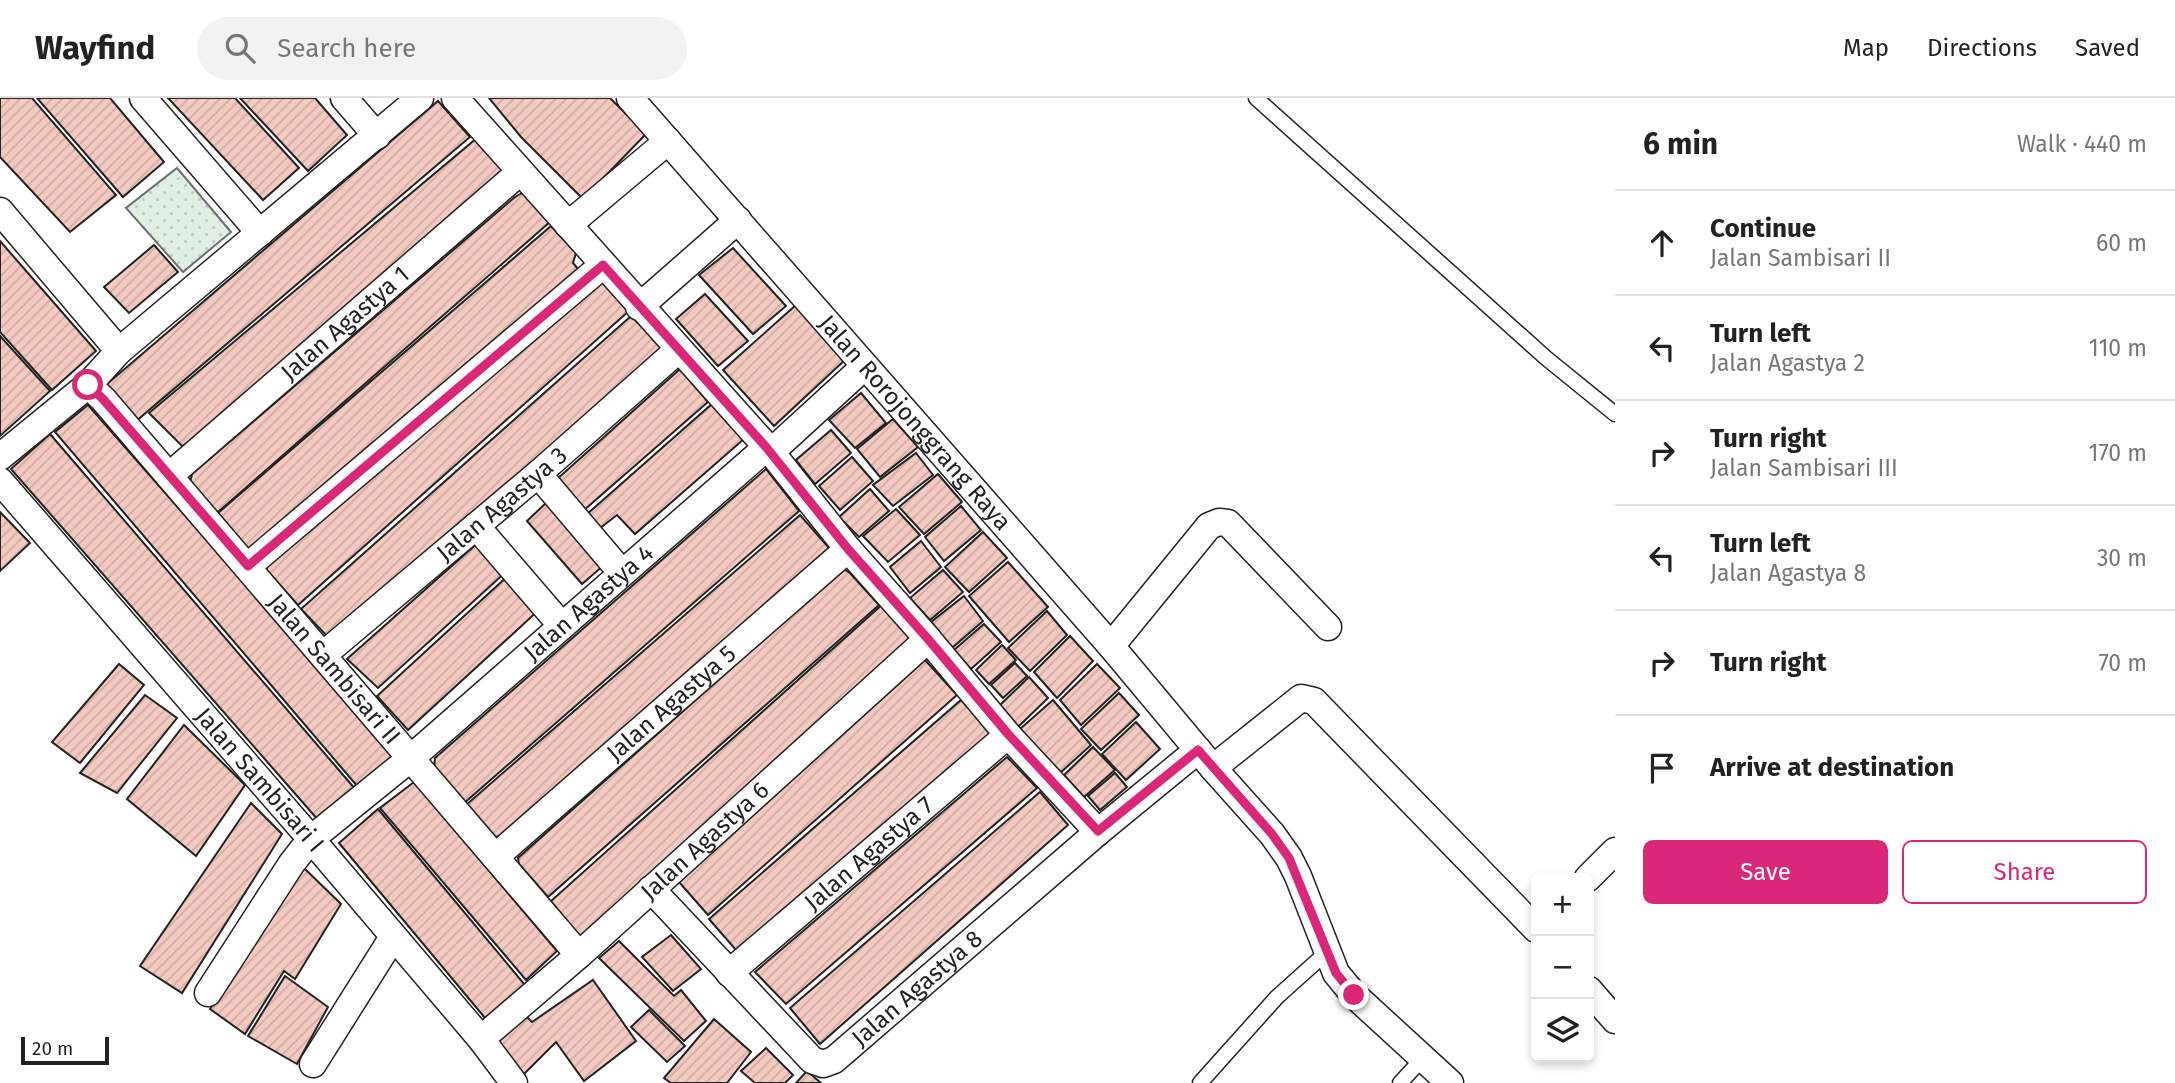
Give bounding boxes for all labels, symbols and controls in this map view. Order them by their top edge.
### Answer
search box [197,17,687,80]
text: Wayfind [35,28,155,68]
icon: search [221,29,259,67]
text: Search here [277,33,416,64]
text: Map [1843,34,1889,62]
text: Directions [1927,34,2037,62]
text: Saved [2075,34,2140,62]
text: 6 min [1643,126,1718,162]
text: Walk · 440 m [2017,130,2147,158]
text: Continue [1710,213,1816,244]
icon: ahead [1643,224,1681,262]
text: 60 m [2096,229,2147,257]
text: Jalan Sambisari II [1710,244,1891,272]
street label: Jalan Agastya 1 [275,260,415,387]
street label: Jalan Rorojonggrang Raya [813,309,1017,536]
text: Turn left [1710,318,1811,349]
icon: left [1643,329,1681,367]
text: 110 m [2089,334,2147,362]
text: Jalan Agastya 2 [1710,349,1865,377]
route start [72,369,103,400]
text: Turn right [1710,423,1827,454]
icon: right [1643,434,1681,472]
text: 170 m [2088,439,2147,467]
street label: Jalan Agastya 3 [431,441,573,567]
text: Jalan Sambisari III [1710,454,1898,482]
text: Turn left [1710,528,1811,559]
street label: Jalan Agastya 4 [518,539,659,667]
icon: left [1643,539,1681,577]
text: 30 m [2097,544,2147,572]
text: Jalan Agastya 8 [1710,559,1866,587]
street label: Jalan Sambisari II [262,588,406,750]
street label: Jalan Agastya 5 [601,639,742,767]
icon: right [1643,644,1681,682]
text: Turn right [1710,647,1827,678]
text: 70 m [2098,649,2147,677]
street label: Jalan Sambisari I [189,702,330,858]
icon: arrive [1643,749,1681,787]
text: Arrive at destination [1710,752,1954,783]
street label: Jalan Agastya 6 [635,776,775,906]
street label: Jalan Agastya 7 [799,791,939,916]
button: Save [1643,840,1888,904]
button: Share [1902,840,2147,904]
map controls [1531,873,1594,1062]
button: + [1531,873,1594,936]
street label: Jalan Agastya 8 [846,924,988,1052]
button: − [1531,936,1594,999]
route end [1338,979,1369,1010]
button: layers [1531,999,1594,1062]
scale bar [21,1034,108,1066]
text: 20 m [32,1037,73,1060]

